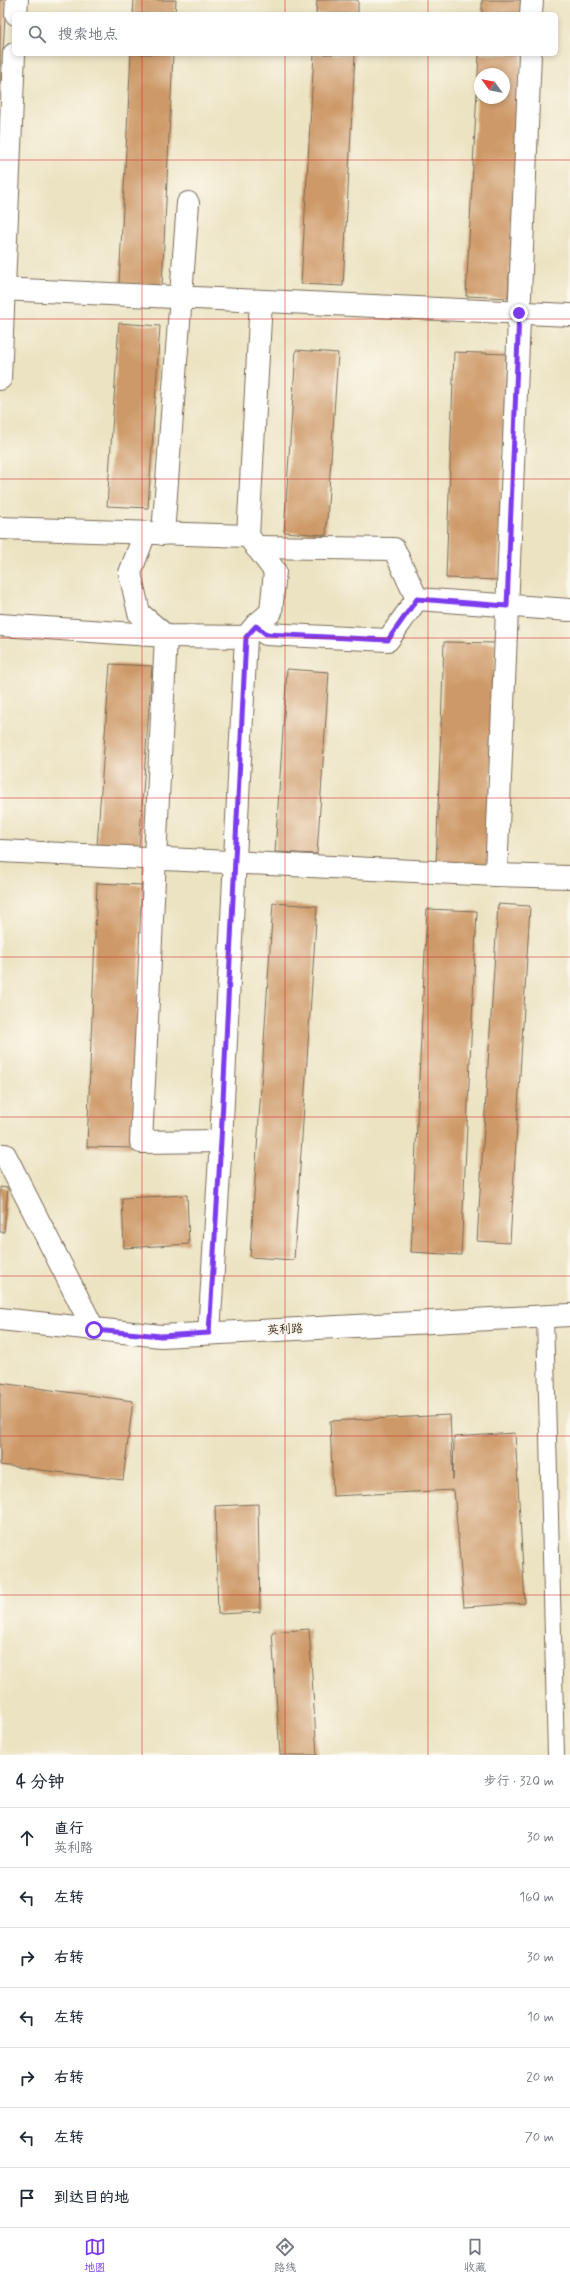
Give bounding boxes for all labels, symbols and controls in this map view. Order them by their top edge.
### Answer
search box [12,12,558,56]
icon: search [26,23,48,45]
text: 搜索地点 [58,25,118,45]
north arrow [474,68,510,104]
route end [510,304,528,322]
route start [85,1321,103,1339]
street label: 英利路 [267,1321,303,1339]
text: 4 分钟 [16,1771,64,1793]
text: 步行 · 320 m [484,1773,554,1790]
text: 直行 [54,1819,84,1839]
icon: ahead [16,1827,38,1849]
text: 30 m [527,1829,554,1846]
text: 英利路 [54,1840,93,1857]
icon: left [16,1887,38,1909]
text: 左转 [54,1888,84,1908]
text: 160 m [519,1889,554,1906]
icon: right [16,1947,38,1969]
text: 右转 [54,1948,84,1968]
text: 30 m [527,1949,554,1966]
icon: left [16,2007,38,2029]
text: 左转 [54,2008,84,2028]
text: 10 m [527,2009,554,2026]
icon: right [16,2067,38,2089]
text: 右转 [54,2068,84,2088]
text: 20 m [526,2069,554,2086]
icon: left [16,2127,38,2149]
text: 左转 [54,2128,84,2148]
text: 70 m [525,2129,554,2146]
icon: arrive [16,2187,38,2209]
text: 到达目的地 [54,2188,129,2208]
tab: 地图 [84,2236,106,2275]
tab: 路线 [274,2236,296,2275]
tab: 收藏 [464,2236,486,2275]

